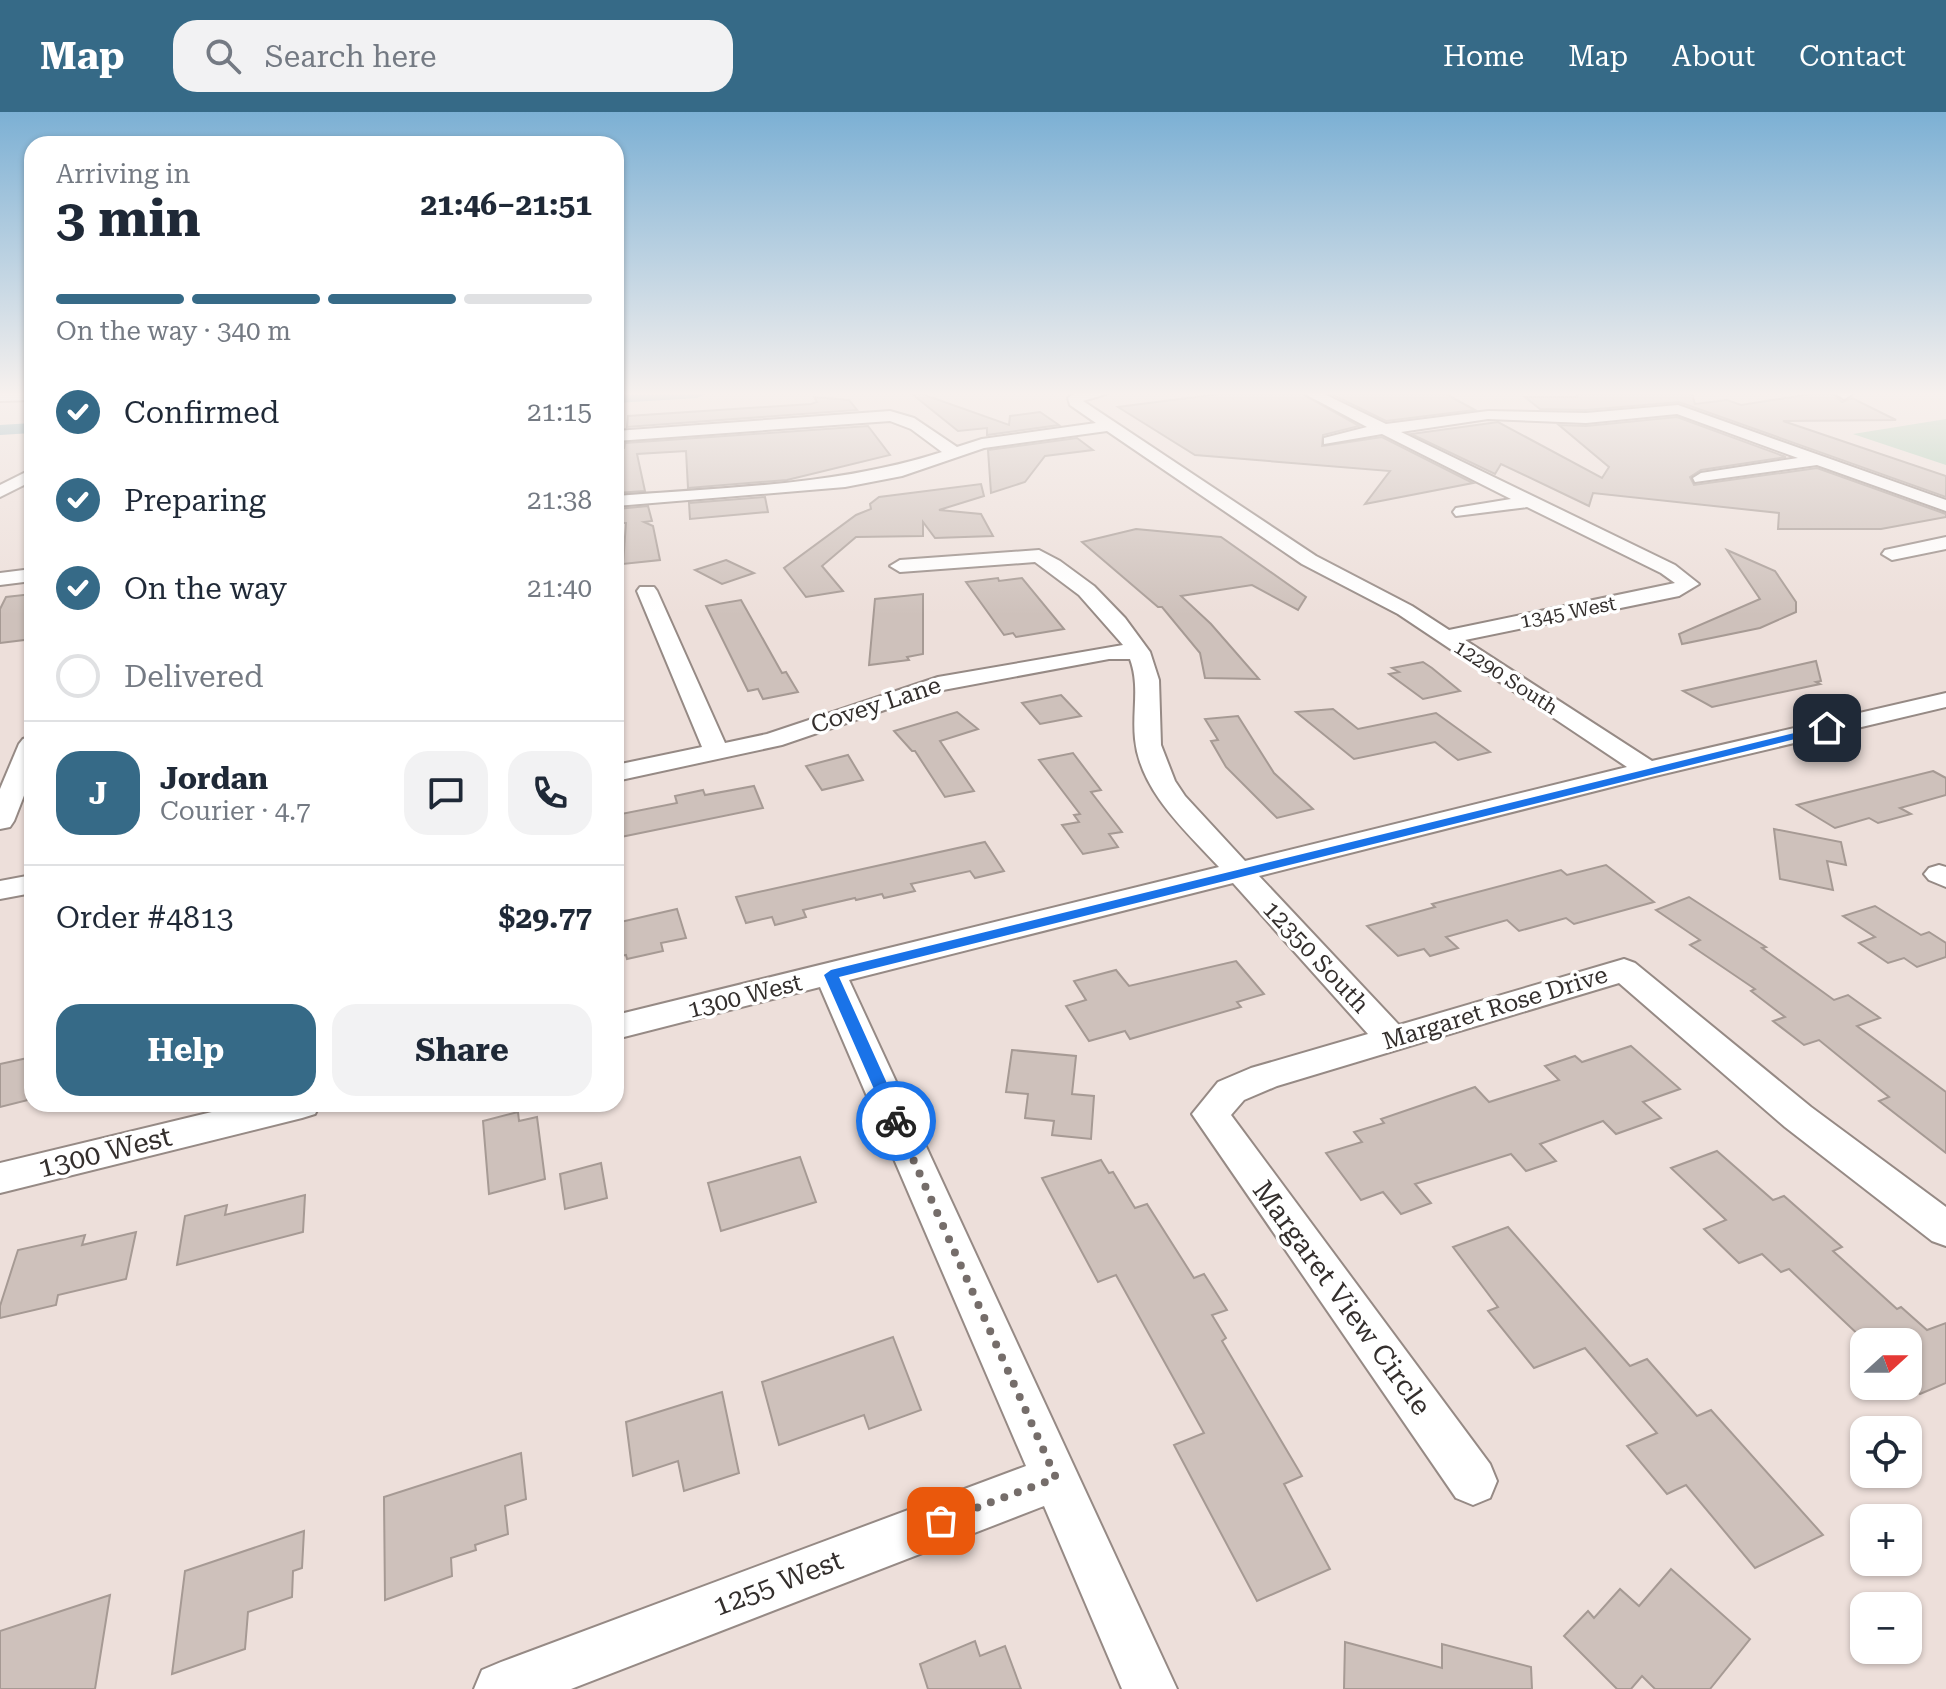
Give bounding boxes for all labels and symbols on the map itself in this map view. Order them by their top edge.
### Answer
street label: 1345 West [1518,591,1619,633]
street label: 12290 South [1450,635,1562,720]
street label: Covey Lane [807,671,945,739]
pin [1793,694,1861,762]
street label: 12350 South [1257,895,1375,1019]
street label: Margaret Rose Drive [1379,960,1611,1056]
street label: 1300 West [685,968,805,1024]
courier [856,1081,936,1161]
street label: 1300 West [35,1120,175,1184]
street label: Margaret View Circle [1246,1174,1438,1422]
north arrow [1850,1328,1922,1400]
pin [907,1487,975,1555]
street label: 1255 West [709,1543,847,1623]

